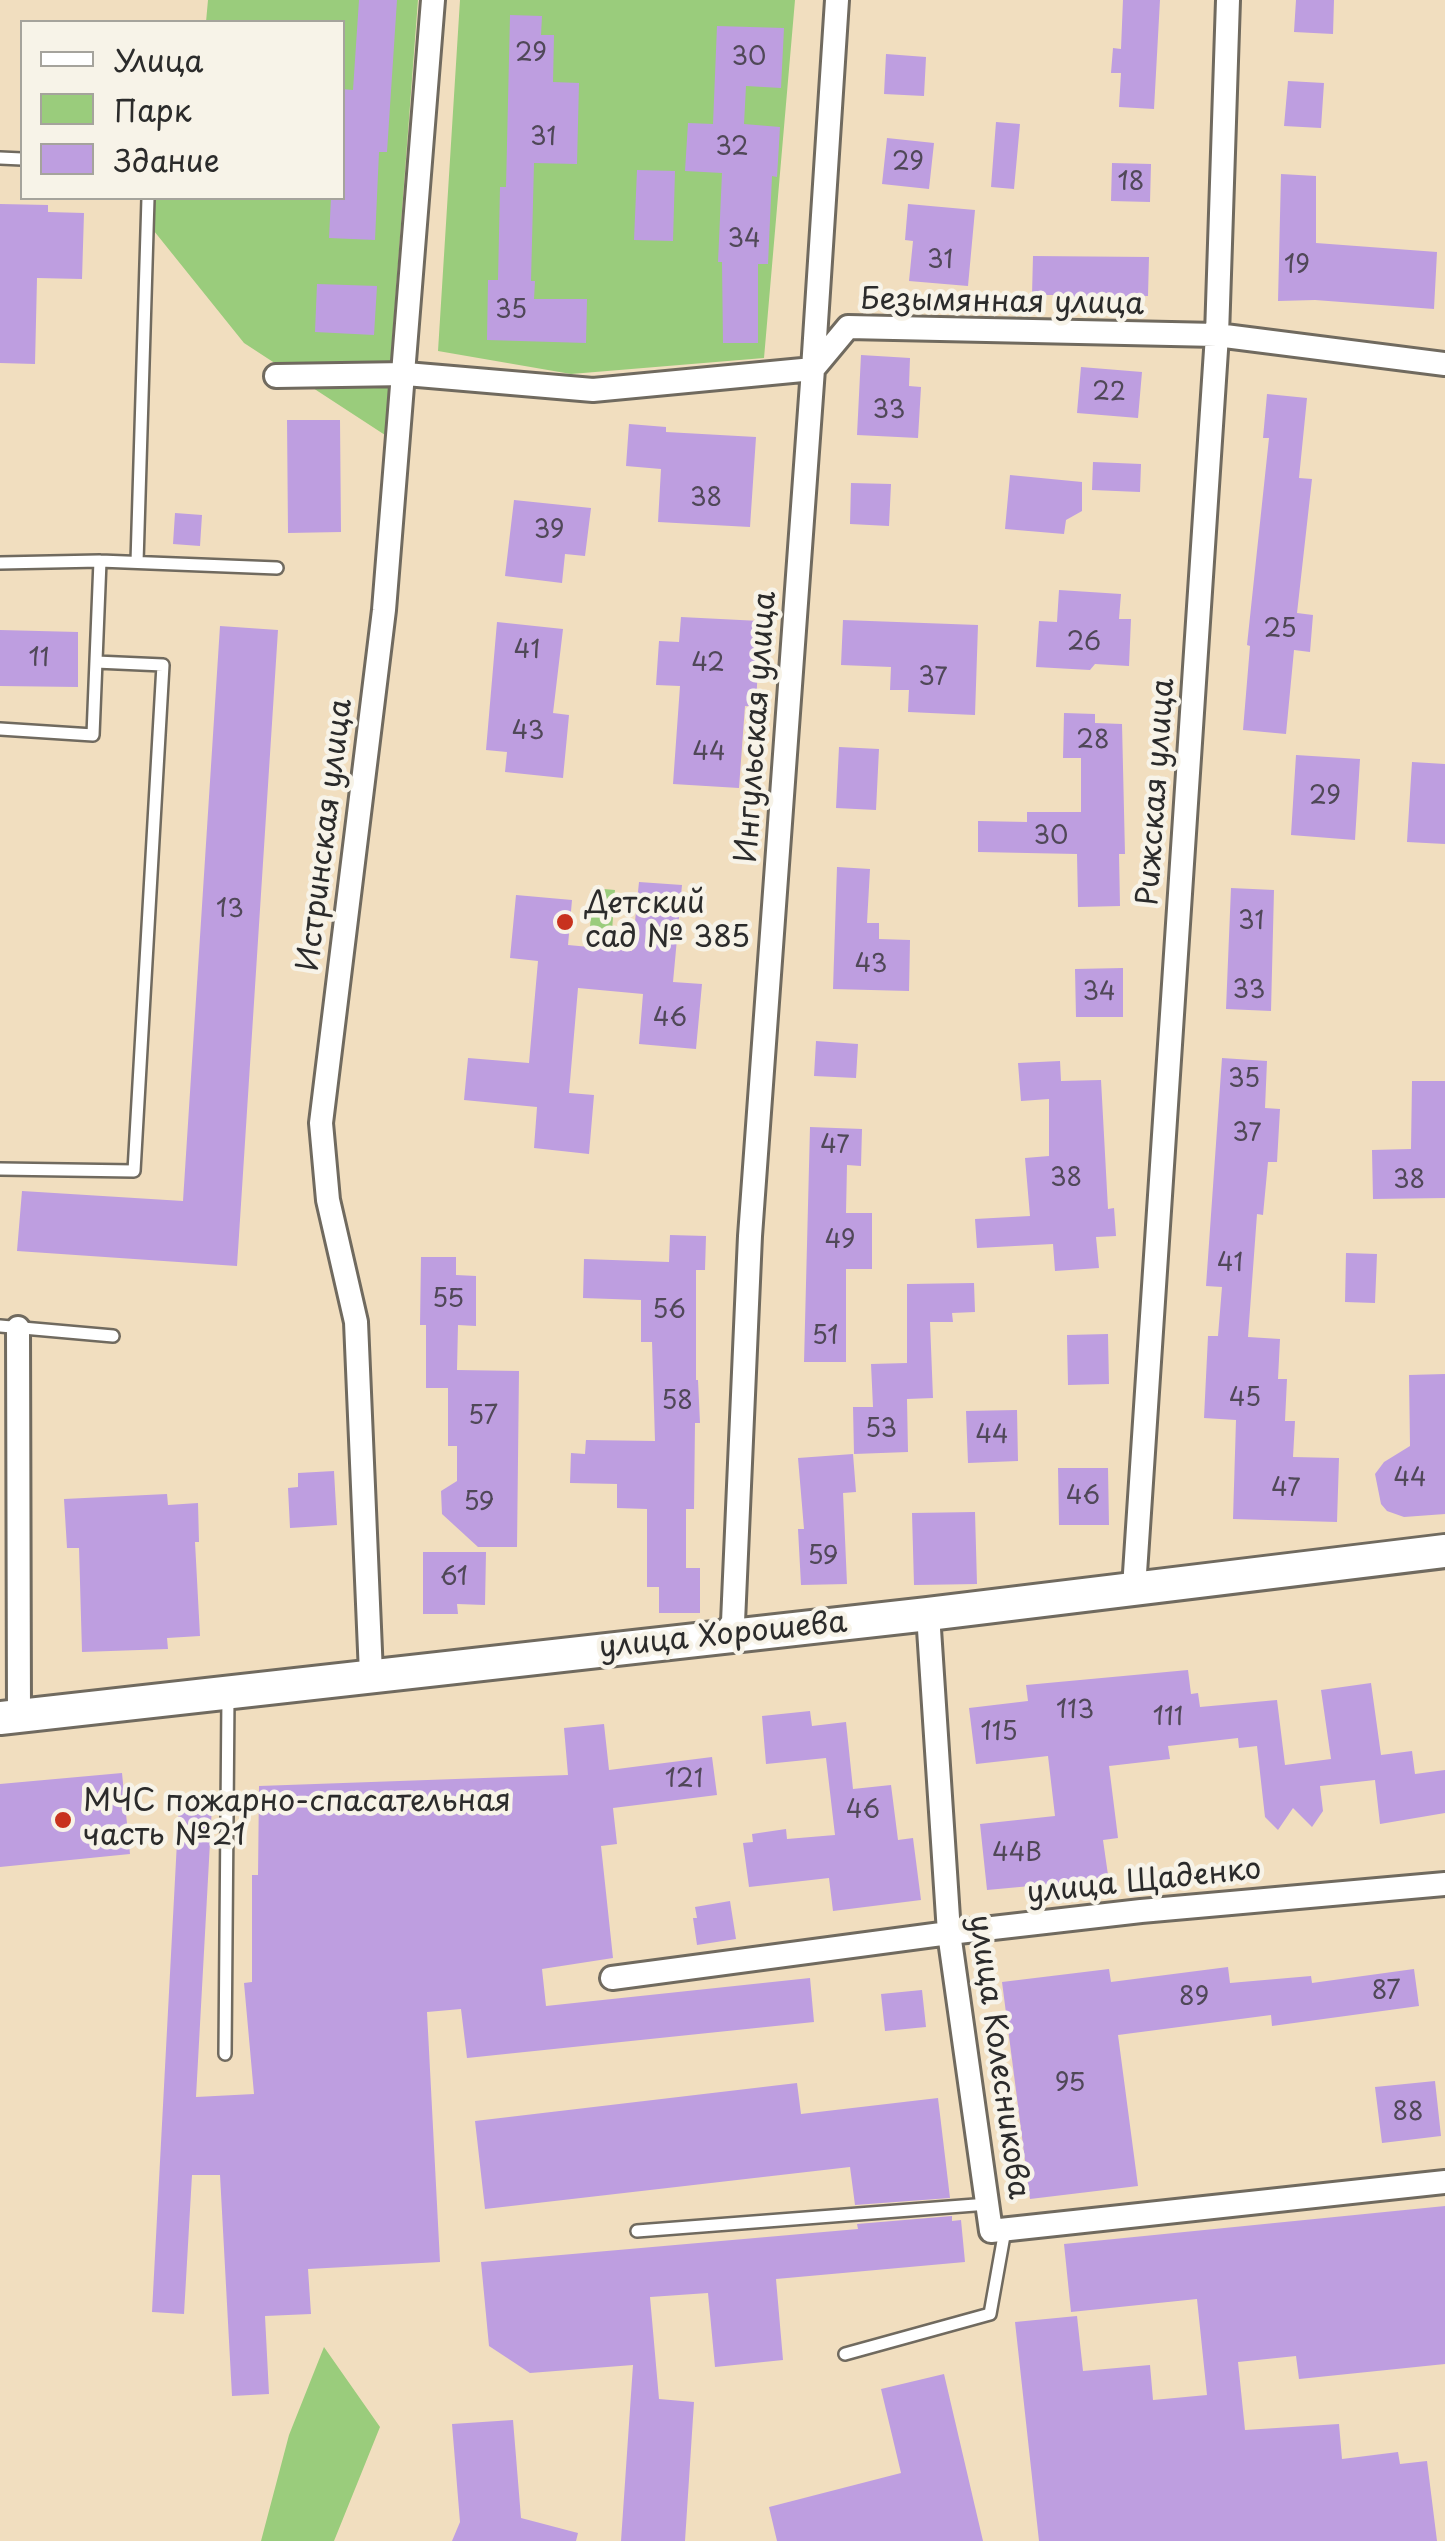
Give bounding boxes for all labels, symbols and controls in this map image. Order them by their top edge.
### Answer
legend [20,20,345,200]
text: Улица [114,37,203,82]
house number: 29 [515,39,547,69]
house number: 30 [732,43,766,73]
text: Парк [114,87,191,132]
house number: 31 [530,123,556,153]
house number: 32 [715,133,749,163]
text: Здание [114,137,220,182]
house number: 29 [892,148,924,178]
house number: 18 [1118,168,1144,198]
house number: 34 [727,225,761,255]
house number: 31 [927,246,953,276]
house number: 19 [1284,251,1310,281]
street label: Безымянная улица [860,283,1144,323]
house number: 35 [495,296,527,326]
house number: 22 [1092,378,1126,408]
house number: 33 [873,396,905,426]
house number: 38 [690,484,722,514]
house number: 39 [534,516,564,546]
street label: Ингульская улица [730,590,784,864]
house number: 25 [1263,615,1297,645]
house number: 26 [1067,628,1101,658]
house number: 41 [514,636,540,666]
house number: 11 [29,644,49,674]
house number: 42 [691,649,725,679]
house number: 37 [918,663,948,693]
street label: Рижская улица [1131,677,1183,907]
street label: Истринская улица [291,697,361,973]
house number: 43 [512,717,544,747]
house number: 28 [1076,726,1110,756]
house number: 44 [692,738,726,768]
house number: 29 [1309,782,1341,812]
house number: 30 [1034,822,1068,852]
place label: Детский сад № 385 [585,887,750,958]
house number: 13 [216,895,244,925]
house number: 31 [1238,907,1264,937]
marker: Детский сад № 385 [554,911,576,933]
house number: 43 [855,950,887,980]
house number: 33 [1233,976,1265,1006]
house number: 34 [1082,978,1116,1008]
house number: 46 [653,1004,687,1034]
house number: 35 [1228,1065,1260,1095]
house number: 37 [1232,1119,1262,1149]
house number: 47 [820,1131,850,1161]
house number: 38 [1050,1164,1082,1194]
house number: 38 [1393,1166,1425,1196]
house number: 49 [825,1226,855,1256]
house number: 41 [1217,1249,1243,1279]
house number: 55 [432,1285,464,1315]
house number: 56 [652,1296,686,1326]
house number: 51 [812,1322,838,1352]
house number: 45 [1229,1384,1261,1414]
house number: 58 [661,1387,693,1417]
house number: 57 [468,1402,498,1432]
house number: 53 [865,1415,897,1445]
house number: 44 [975,1421,1009,1451]
house number: 44 [1393,1464,1427,1494]
house number: 47 [1271,1474,1301,1504]
house number: 46 [1066,1482,1100,1512]
house number: 59 [463,1488,495,1518]
house number: 59 [807,1542,839,1572]
house number: 61 [440,1563,468,1593]
street label: улица Хорошева [597,1605,849,1667]
house number: 113 [1056,1696,1094,1726]
house number: 111 [1153,1703,1183,1733]
house number: 115 [980,1718,1018,1748]
house number: 121 [665,1765,703,1795]
place label: МЧС пожарно-спасательная часть №21 [83,1785,511,1856]
house number: 46 [846,1796,880,1826]
marker: МЧС пожарно-спасательная часть №21 [52,1809,74,1831]
house number: 44В [992,1839,1042,1869]
street label: улица Щаденко [1025,1852,1263,1912]
street label: улица Колесникова [960,1913,1036,2201]
house number: 87 [1372,1977,1400,2007]
house number: 89 [1179,1983,1209,2013]
house number: 95 [1055,2069,1085,2099]
house number: 88 [1392,2098,1424,2128]

